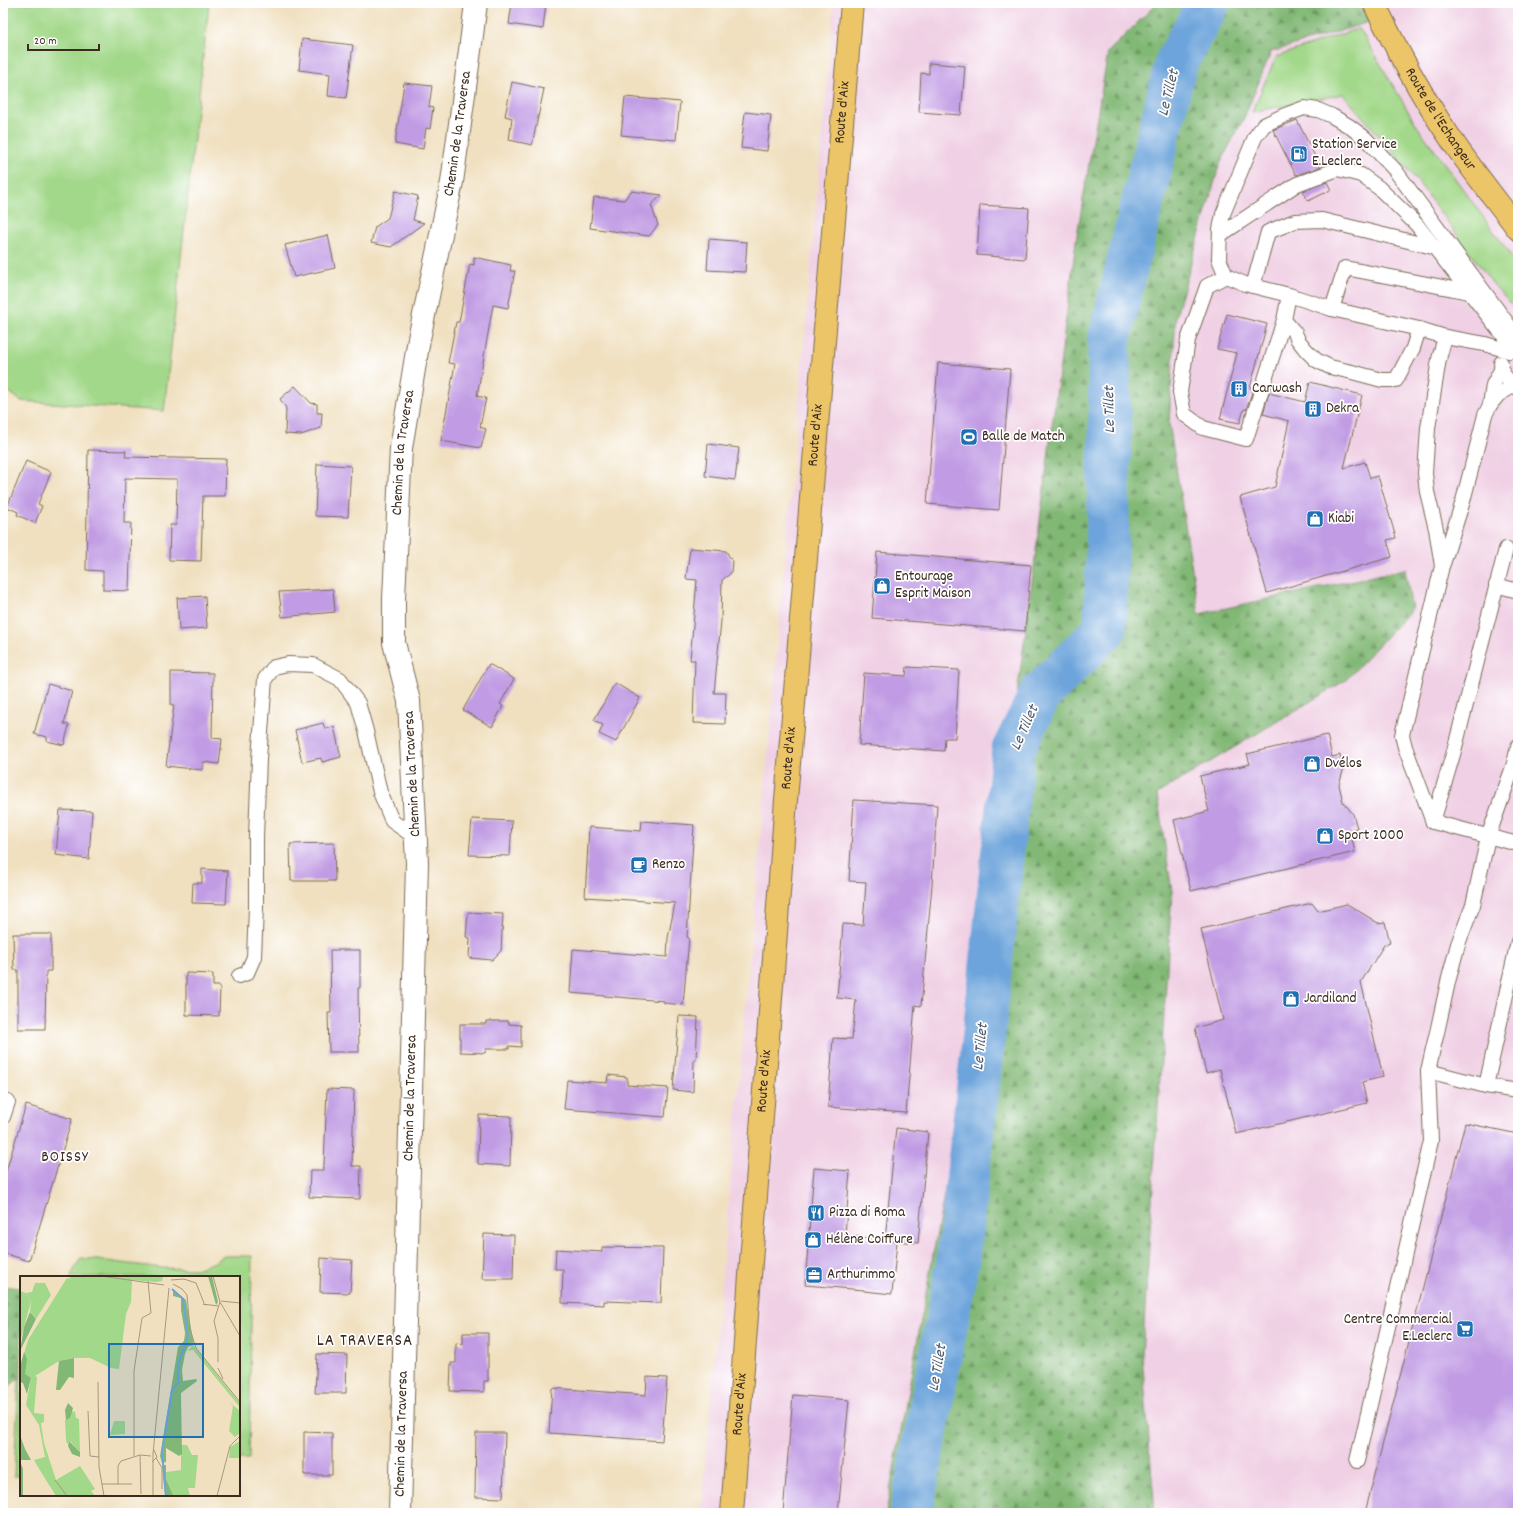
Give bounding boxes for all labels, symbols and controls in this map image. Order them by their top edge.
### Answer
scale bar [28,26,99,52]
text: 20 m [34,33,57,50]
street label: Route de l'Echangeur [1399,64,1481,176]
water label: Le Tillet [1152,65,1186,119]
street label: Chemin de la Traversa [438,69,478,198]
street label: Route d'Aix [829,80,857,145]
place label: Station Service E.Leclerc [1312,134,1397,173]
fuel station icon: Station Service E.Leclerc [1289,144,1309,164]
place label: Carwash [1252,378,1302,400]
building icon: Carwash [1229,379,1249,399]
water label: Le Tillet [1098,384,1122,434]
street label: Chemin de la Traversa [387,388,422,516]
place label: Dekra [1326,398,1360,420]
building icon: Dekra [1303,399,1323,419]
street label: Route d'Aix [803,403,830,467]
place label: Balle de Match [982,426,1065,448]
sports icon: Balle de Match [959,427,979,447]
place label: Kiabi [1328,508,1354,530]
shop icon: Kiabi [1305,509,1325,529]
place label: Entourage Esprit Maison [895,566,971,605]
shop icon: Entourage Esprit Maison [872,576,892,596]
water label: Le Tillet [1005,700,1046,754]
street label: Chemin de la Traversa [399,710,427,837]
street label: Route d'Aix [776,726,803,790]
place label: Dvélos [1325,753,1362,775]
shop icon: Dvélos [1302,754,1322,774]
place label: Sport 2000 [1338,825,1404,847]
shop icon: Sport 2000 [1315,826,1335,846]
place label: Renzo [652,854,686,876]
cafe icon: Renzo [629,855,649,875]
place label: Jardiland [1304,988,1356,1010]
shop icon: Jardiland [1281,989,1301,1009]
water label: Le Tillet [967,1020,995,1072]
street label: Chemin de la Traversa [398,1034,424,1161]
street label: Route d'Aix [751,1049,778,1113]
district label: BOISSY [41,1146,89,1169]
place label: Pizza di Roma [829,1202,906,1224]
restaurant icon: Pizza di Roma [806,1203,826,1223]
place label: Hélène Coiffure [826,1229,913,1251]
shop icon: Hélène Coiffure [803,1230,823,1250]
place label: Arthurimmo [827,1264,896,1286]
office icon: Arthurimmo [804,1265,824,1285]
inset map [20,1276,240,1496]
place label: Centre Commercial E.Leclerc [1344,1309,1452,1348]
supermarket icon: Centre Commercial E.Leclerc [1455,1319,1475,1339]
district label: LA TRAVERSA [317,1330,413,1354]
water label: Le Tillet [923,1341,954,1393]
street label: Chemin de la Traversa [389,1370,415,1497]
street label: Route d'Aix [727,1372,754,1436]

